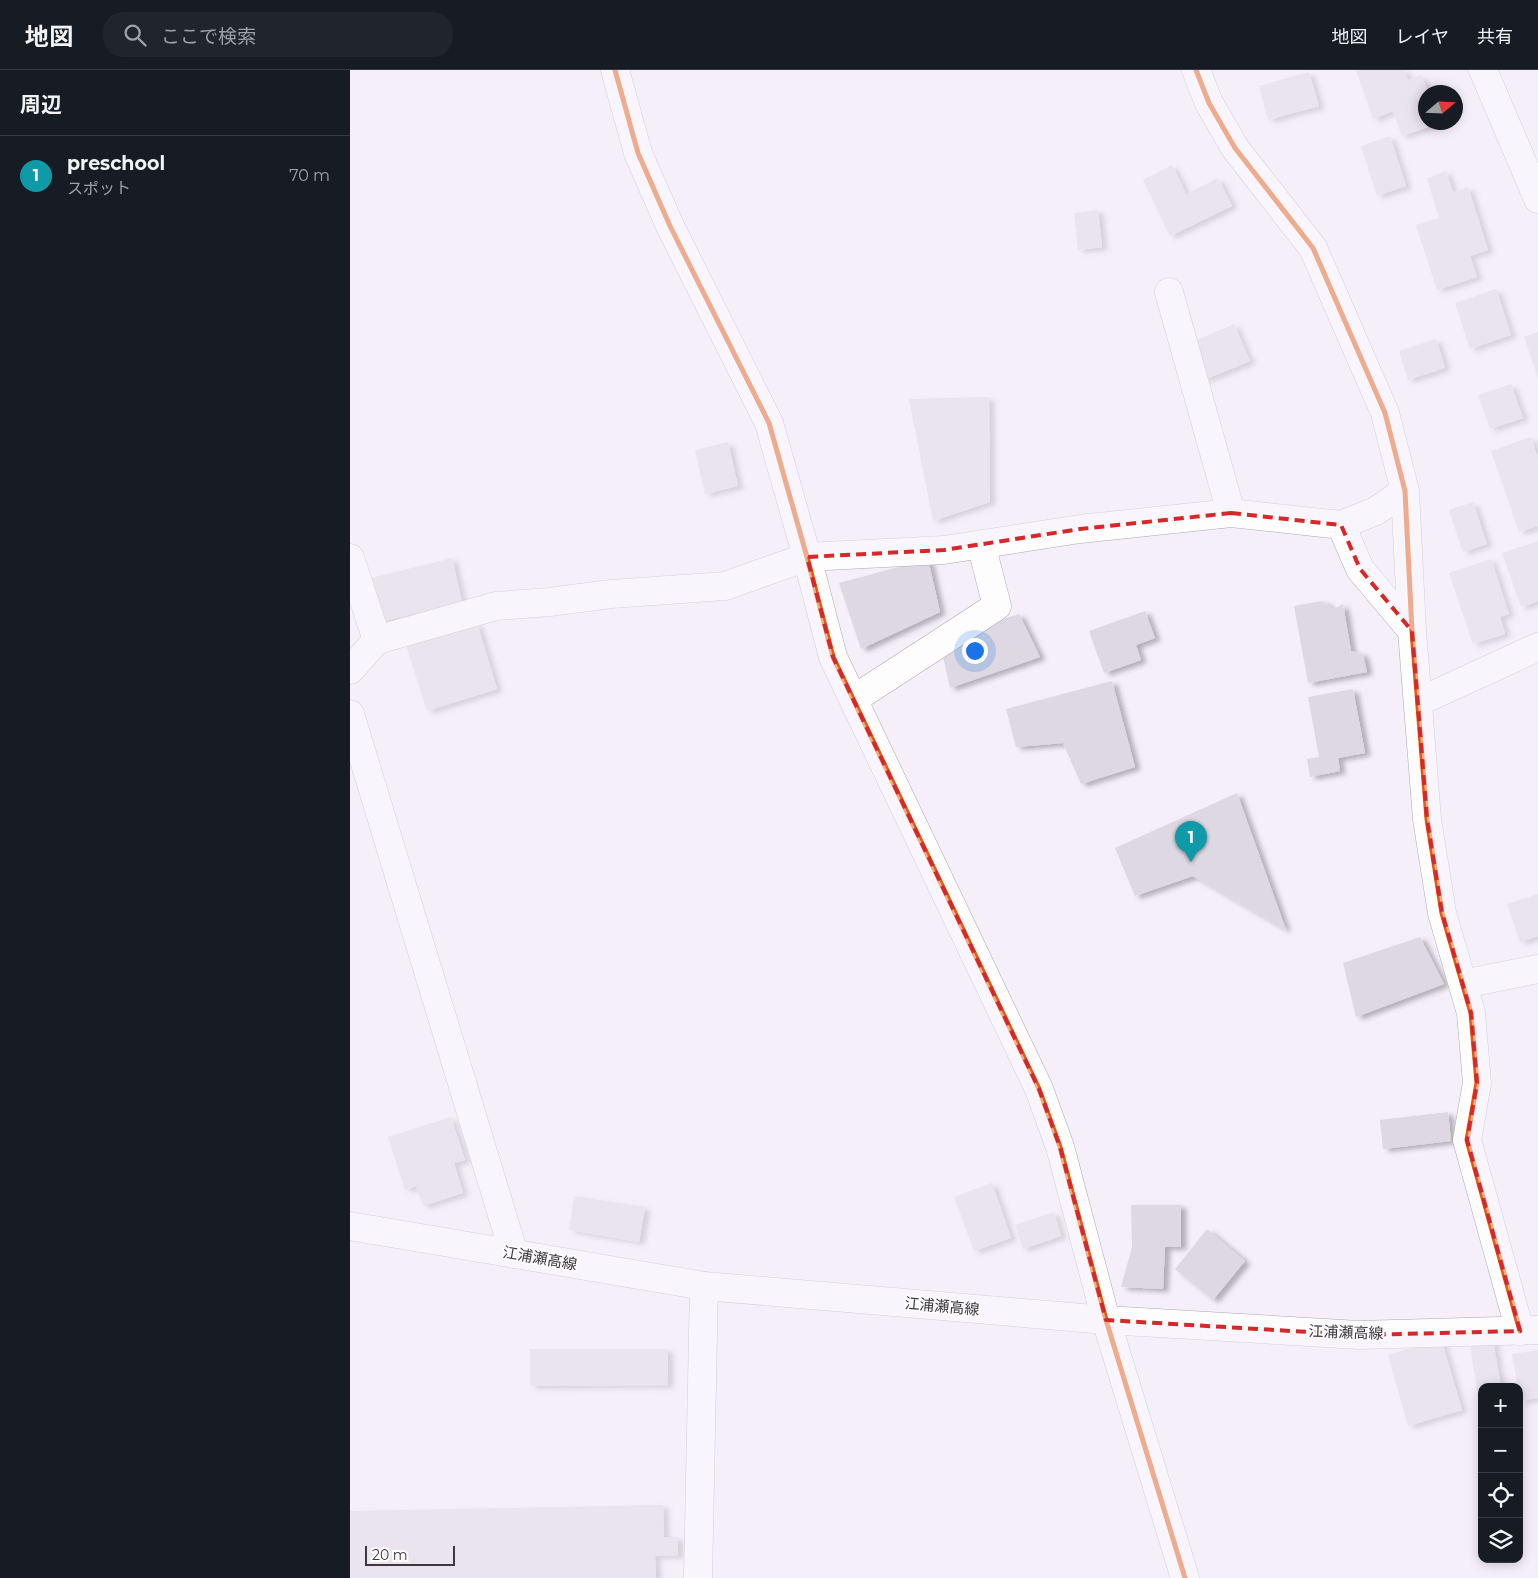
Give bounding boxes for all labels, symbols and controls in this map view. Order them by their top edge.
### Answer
search box [103,12,453,57]
icon: search [121,21,149,49]
text: 地図 [25,22,73,51]
text: ここで検索 [161,25,256,48]
text: 地図 [1332,26,1368,48]
text: レイヤ [1396,26,1449,48]
text: 共有 [1477,26,1513,48]
north arrow [1418,85,1463,130]
text: 周辺 [20,92,62,117]
text: preschool [67,152,165,175]
text: 1 [33,166,39,185]
text: 70 m [289,166,330,185]
text: スポット [67,179,131,198]
your location [962,638,988,664]
pin: 1 [1175,821,1207,862]
street label: 江浦瀬高線 [501,1242,579,1274]
street label: 江浦瀬高線 [904,1293,980,1319]
street label: 江浦瀬高線 [1308,1321,1384,1343]
map controls [1478,1383,1523,1563]
button: + [1478,1383,1523,1428]
button: − [1478,1428,1523,1473]
button: locate [1478,1473,1523,1518]
button: layers [1478,1518,1523,1563]
scale bar [365,1543,455,1566]
text: 20 m [372,1546,408,1564]

